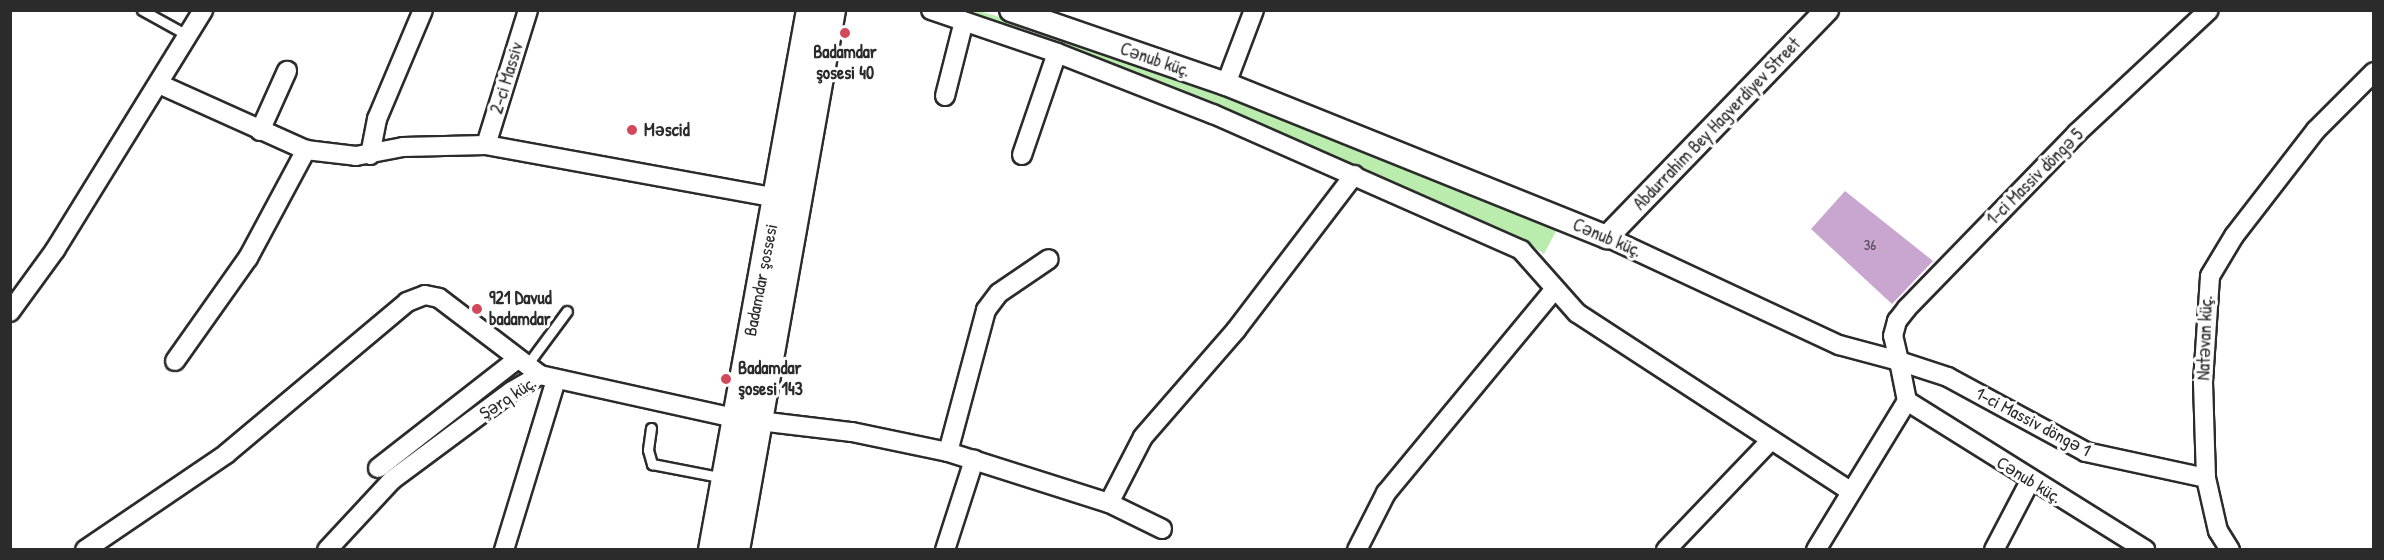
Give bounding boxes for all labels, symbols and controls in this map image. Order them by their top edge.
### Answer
marker: Badamdar şosesi 40 [838,26,852,40]
street label: Abdurrahim Bey Hagverdiyev Street [1629,33,1805,215]
street label: Cənub küç. [1117,38,1193,82]
street label: 2-ci Massiv [486,40,528,116]
place label: Badamdar şosesi 40 [813,42,877,84]
place label: Məscid [644,119,690,141]
marker: Məscid [625,123,639,137]
street label: 1-ci Massiv döngə 5 [1982,124,2088,230]
street label: Cənub küç. [1570,214,1644,262]
street label: Badamdar şossesi [740,222,782,338]
house number: 36 [1864,236,1876,254]
place label: 921 Davud badamdar [489,288,552,330]
street label: Natəvan küç. [2193,295,2217,381]
marker: 921 Davud badamdar [470,302,484,316]
place label: Badamdar şosesi 143 [738,358,803,400]
street label: Şərq küç. [476,372,540,424]
marker: Badamdar şosesi 143 [719,372,733,386]
street label: 1-ci Massiv döngə 1 [1972,383,2094,461]
street label: Cənub küç. [1993,452,2065,508]

